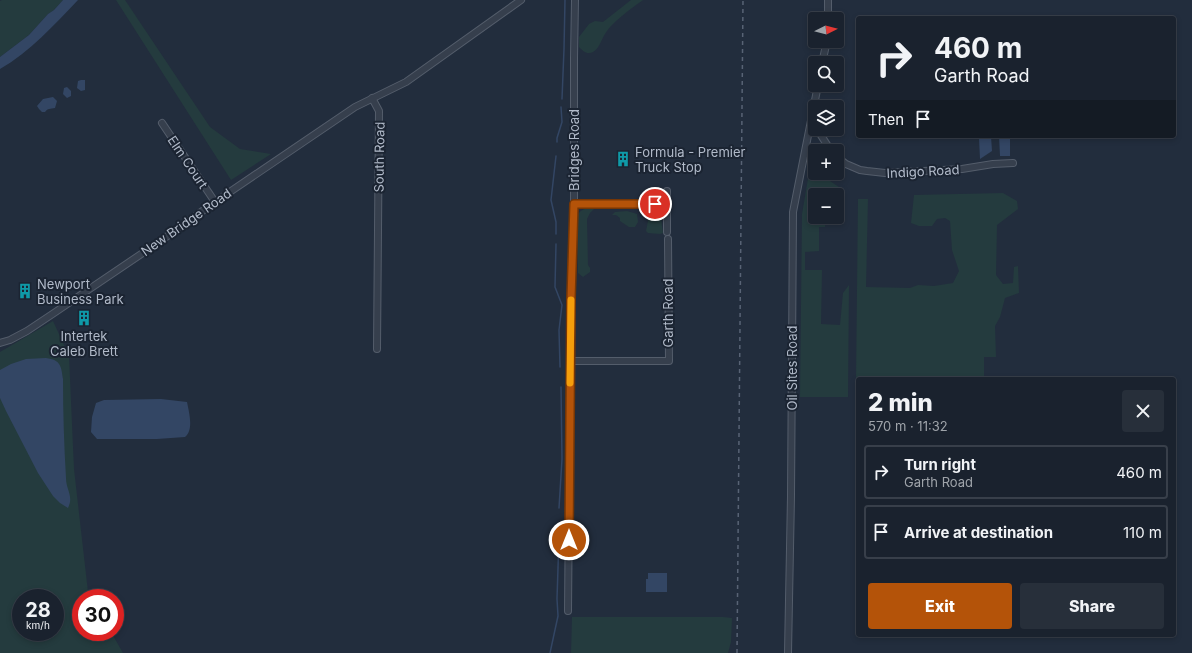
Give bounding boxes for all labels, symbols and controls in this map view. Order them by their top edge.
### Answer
north arrow [808,12,844,48]
map controls [808,12,844,224]
text: 460 m [934,31,1022,65]
icon: right [868,32,920,84]
button: search [808,56,844,92]
text: Garth Road [934,65,1030,86]
button: layers [808,100,844,136]
icon: arrive [912,108,934,130]
street label: Bridges Road [566,109,582,191]
text: Then [868,110,904,129]
street label: South Road [370,121,388,193]
street label: Elm Court [164,133,212,191]
place label: Formula - Premier Truck Stop [635,144,746,175]
button: + [808,144,844,180]
building icon: Formula - Premier Truck Stop [614,150,632,168]
street label: Indigo Road [886,161,960,181]
street label: New Bridge Road [138,185,234,259]
pin [638,187,672,221]
button: − [808,188,844,224]
icon: arrive [644,193,666,215]
place label: Newport Business Park [37,276,124,307]
street label: Garth Road [660,278,676,348]
building icon: Newport Business Park [16,282,34,300]
building icon: Intertek Caleb Brett [75,309,93,327]
street label: Oil Sites Road [784,326,800,410]
place label: Intertek Caleb Brett [50,328,118,359]
text: 2 min [868,388,933,417]
button: close [1122,390,1164,432]
text: 570 m · 11:32 [868,418,948,434]
text: Turn right [904,455,976,474]
icon: right [870,461,892,483]
text: 460 m [1116,463,1162,482]
text: Garth Road [904,474,973,490]
position arrow [548,519,590,561]
icon: arrive [870,521,892,543]
text: Arrive at destination [904,523,1053,542]
text: 110 m [1123,523,1162,542]
button: Exit [868,583,1012,629]
button: Share [1020,583,1164,629]
speed limit sign: 30 [72,589,124,641]
text: 28 [25,598,51,622]
text: km/h [26,619,50,631]

